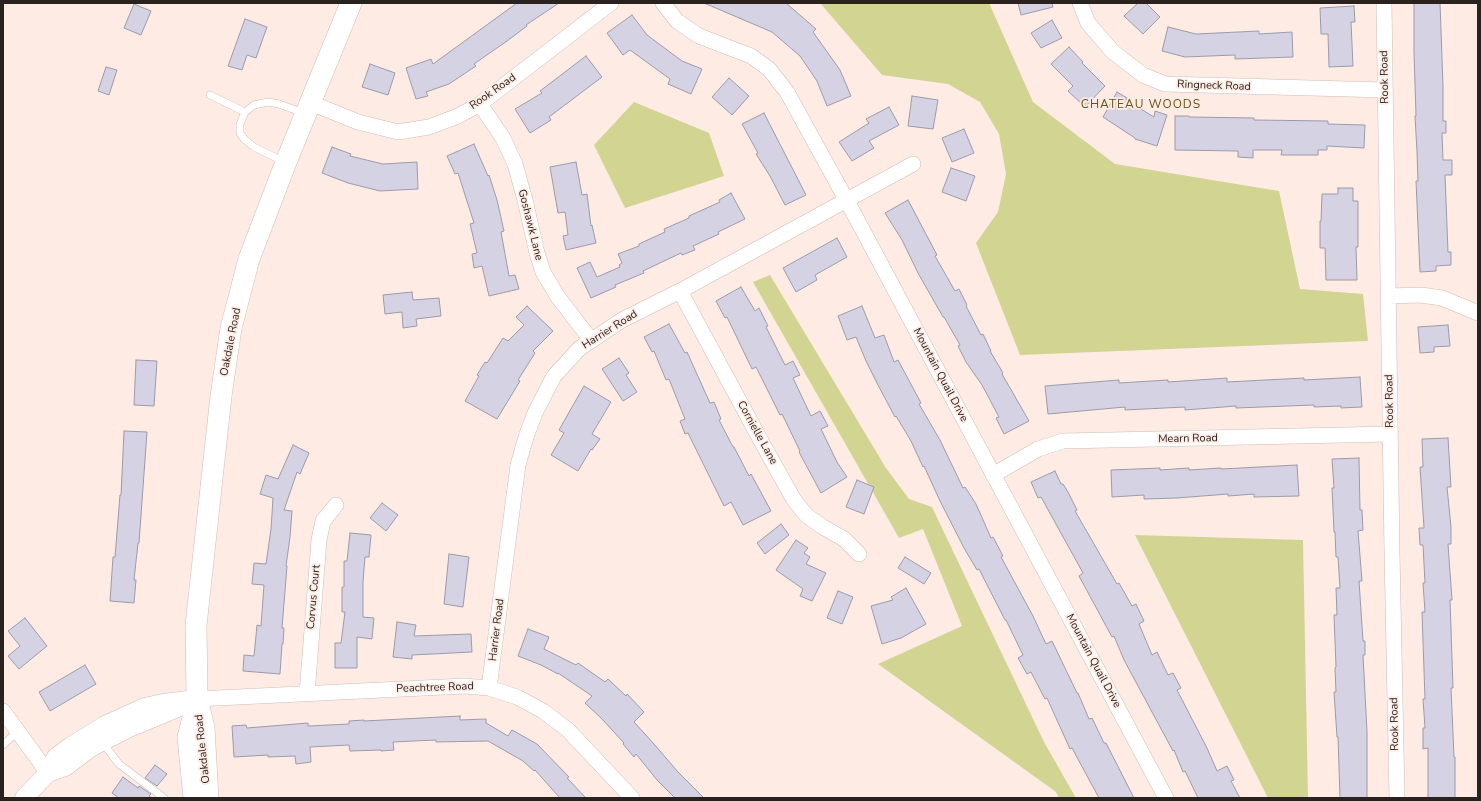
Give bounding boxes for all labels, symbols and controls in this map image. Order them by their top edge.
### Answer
street label: Rook Road [1378,50,1392,104]
street label: Rook Road [467,71,519,113]
street label: Ringneck Road [1177,78,1251,94]
district label: CHATEAU WOODS [1081,98,1201,112]
street label: Goshawk Lane [515,188,545,262]
street label: Oakdale Road [218,307,244,377]
street label: Harrier Road [580,308,640,352]
street label: Mountain Quail Drive [910,326,970,424]
street label: Rook Road [1383,374,1397,428]
street label: Cornielle Lane [734,399,780,467]
street label: Mearn Road [1158,432,1218,446]
street label: Corvus Court [305,564,323,630]
street label: Harrier Road [487,598,507,662]
street label: Mountain Quail Drive [1063,612,1123,710]
street label: Peachtree Road [396,680,474,696]
street label: Rook Road [1388,697,1402,751]
street label: Oakdale Road [193,714,213,784]

